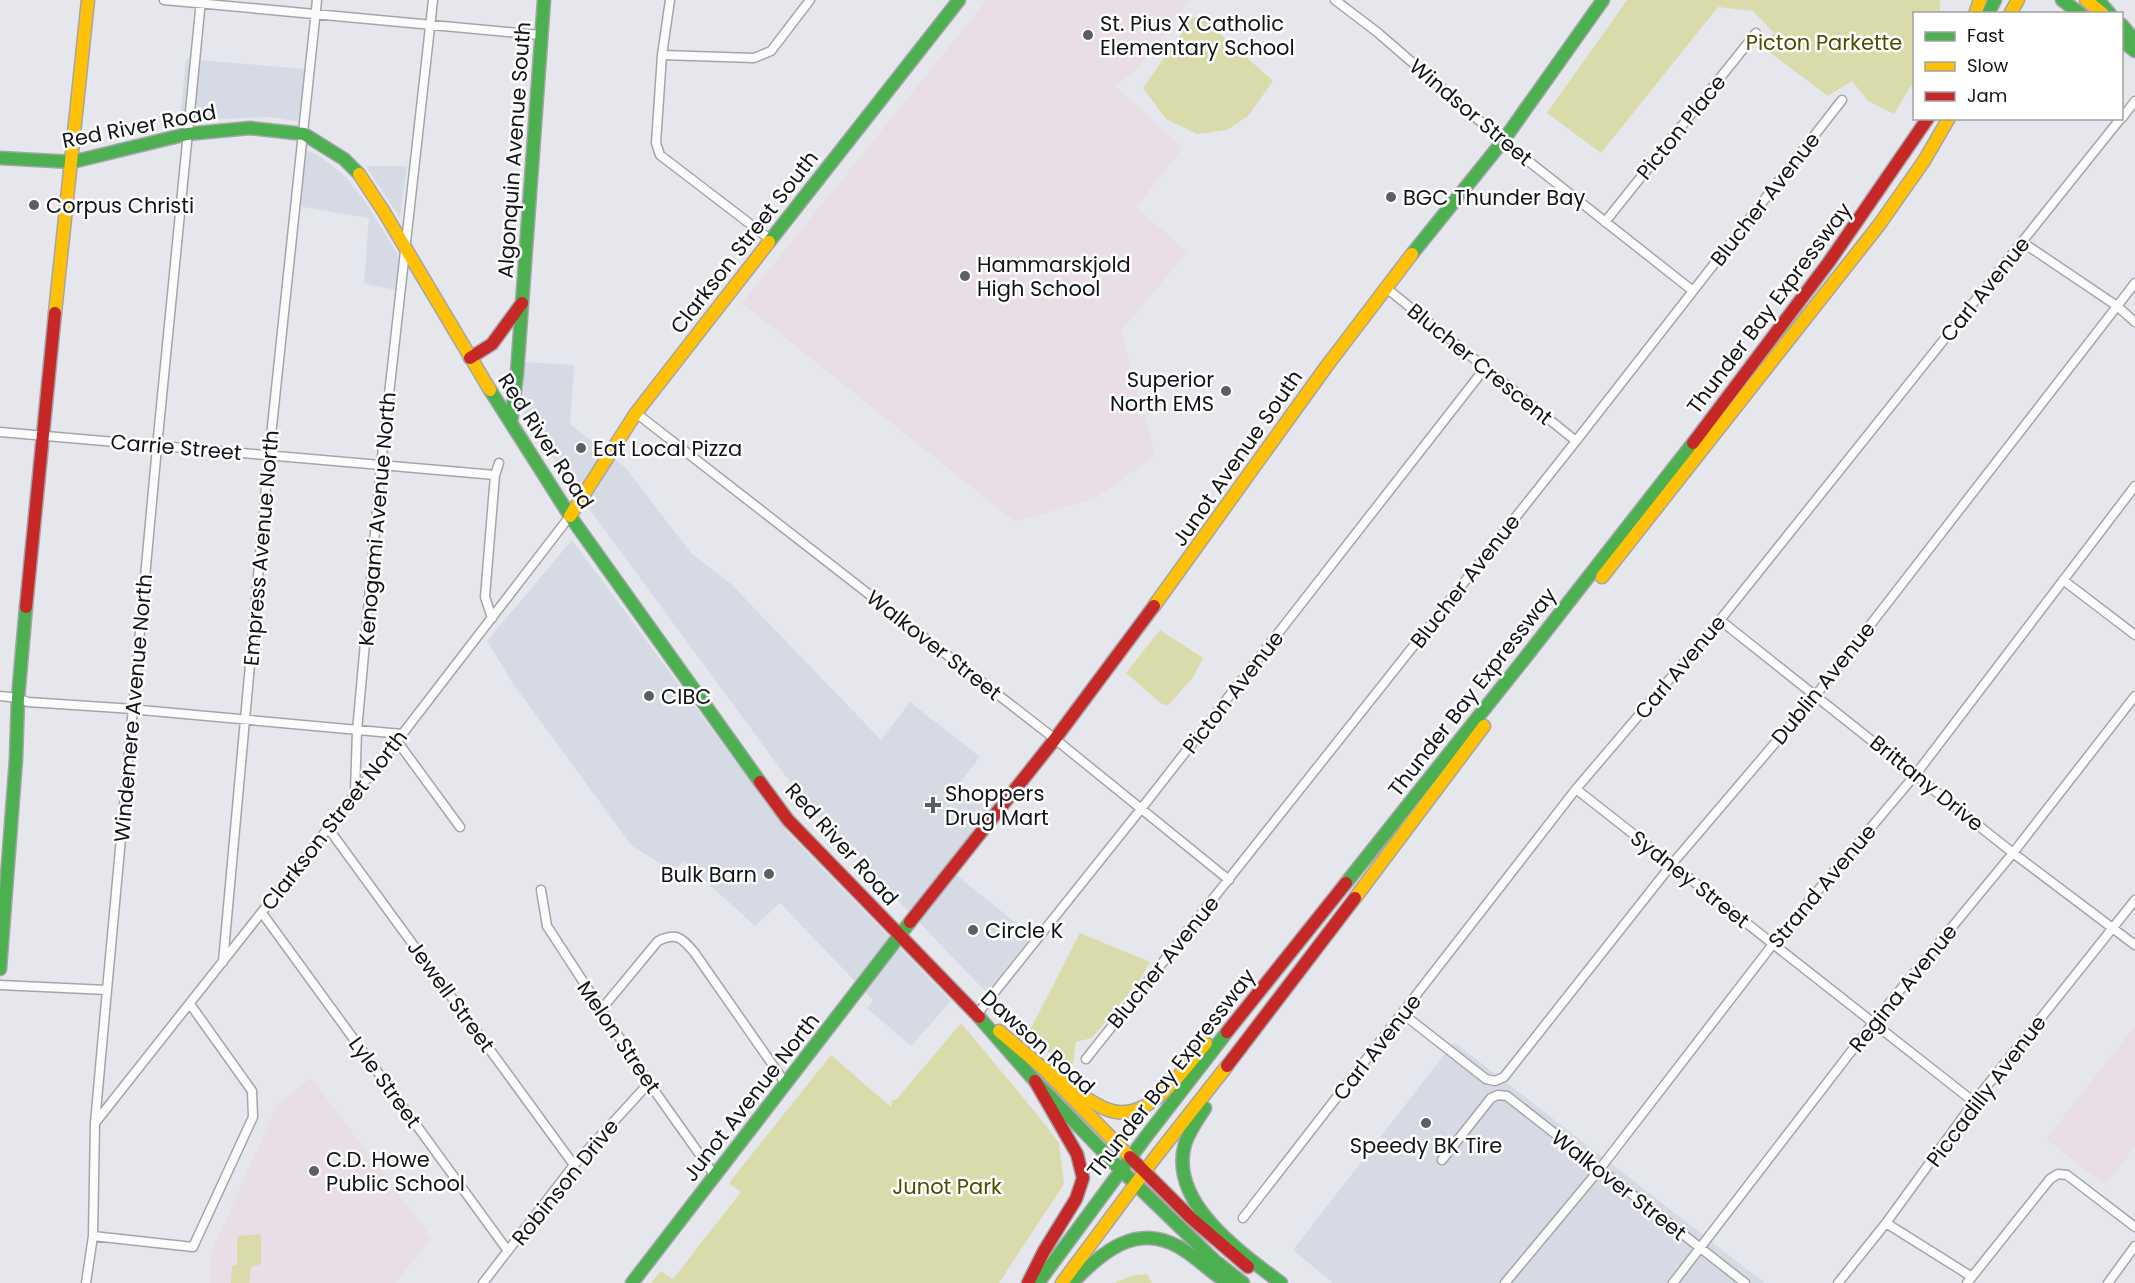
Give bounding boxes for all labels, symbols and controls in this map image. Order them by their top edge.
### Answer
place label: St. Pius X Catholic Elementary School [1100,9,1295,62]
legend [1913,12,2123,120]
street label: Algonquin Avenue South [491,21,537,279]
text: Fast [1967,23,2004,48]
marker: St. Pius X Catholic Elementary School [1081,28,1095,42]
park label: Picton Parkette [1746,28,1902,57]
street label: Windsor Street [1403,52,1539,172]
text: Slow [1967,53,2009,78]
street label: Picton Place [1630,68,1732,186]
text: Jam [1967,83,2007,108]
street label: Red River Road [59,97,219,155]
street label: Blucher Avenue [1703,126,1827,272]
street label: Clarkson Street South [663,144,825,340]
place label: BGC Thunder Bay [1403,183,1585,212]
marker: BGC Thunder Bay [1384,190,1398,204]
place label: Corpus Christi [46,191,194,220]
street label: Thunder Bay Expressway [1680,196,1858,420]
marker: Corpus Christi [27,198,41,212]
street label: Carl Avenue [1933,230,2037,348]
place label: Hammarskjold High School [977,250,1131,303]
marker: Hammarskjold High School [958,269,972,283]
street label: Blucher Crescent [1401,296,1559,432]
street label: Junot Avenue South [1165,364,1309,552]
place label: Superior North EMS [1110,365,1214,418]
street label: Red River Road [491,368,601,514]
marker: Superior North EMS [1219,384,1233,398]
street label: Kenogami Avenue North [351,391,403,647]
street label: Carrie Street [109,427,243,467]
street label: Empress Avenue North [236,429,286,667]
place label: Eat Local Pizza [593,434,742,463]
marker: Eat Local Pizza [574,441,588,455]
street label: Blucher Avenue [1403,508,1527,654]
street label: Windemere Avenue North [107,573,159,843]
street label: Thunder Bay Expressway [1381,581,1563,803]
street label: Walkover Street [861,583,1007,707]
street label: Carl Avenue [1628,609,1732,725]
street label: Dublin Avenue [1764,615,1882,751]
street label: Picton Avenue [1176,624,1290,760]
place label: CIBC [661,682,711,711]
marker: CIBC [642,689,656,703]
street label: Clarkson Street North [254,724,414,916]
street label: Brittany Drive [1864,728,1990,838]
street label: Red River Road [779,776,905,912]
place label: Shoppers Drug Mart [945,779,1049,832]
marker: Shoppers Drug Mart [926,798,940,812]
street label: Strand Avenue [1761,818,1883,954]
street label: Sydney Street [1624,823,1756,935]
place label: Bulk Barn [661,860,757,889]
marker: Bulk Barn [762,867,776,881]
street label: Blucher Avenue [1100,890,1226,1034]
place label: Circle K [985,916,1064,945]
street label: Regina Avenue [1842,918,1964,1058]
marker: Circle K [966,923,980,937]
street label: Jewell Street [401,934,501,1058]
street label: Thunder Bay Expressway [1080,962,1262,1184]
street label: Melon Street [571,975,667,1099]
street label: Dawson Road [975,983,1101,1101]
street label: Carl Avenue [1326,988,1428,1106]
street label: Junot Avenue North [676,1007,826,1187]
street label: Piccadilly Avenue [1919,1009,2053,1173]
street label: Lyle Street [342,1031,428,1133]
street label: Robinson Drive [505,1113,625,1251]
marker: Speedy BK Tire [1419,1116,1433,1130]
street label: Walkover Street [1546,1123,1692,1247]
place label: Speedy BK Tire [1350,1131,1502,1160]
place label: C.D. Howe Public School [326,1145,465,1198]
marker: C.D. Howe Public School [307,1164,321,1178]
park label: Junot Park [892,1172,1002,1201]

